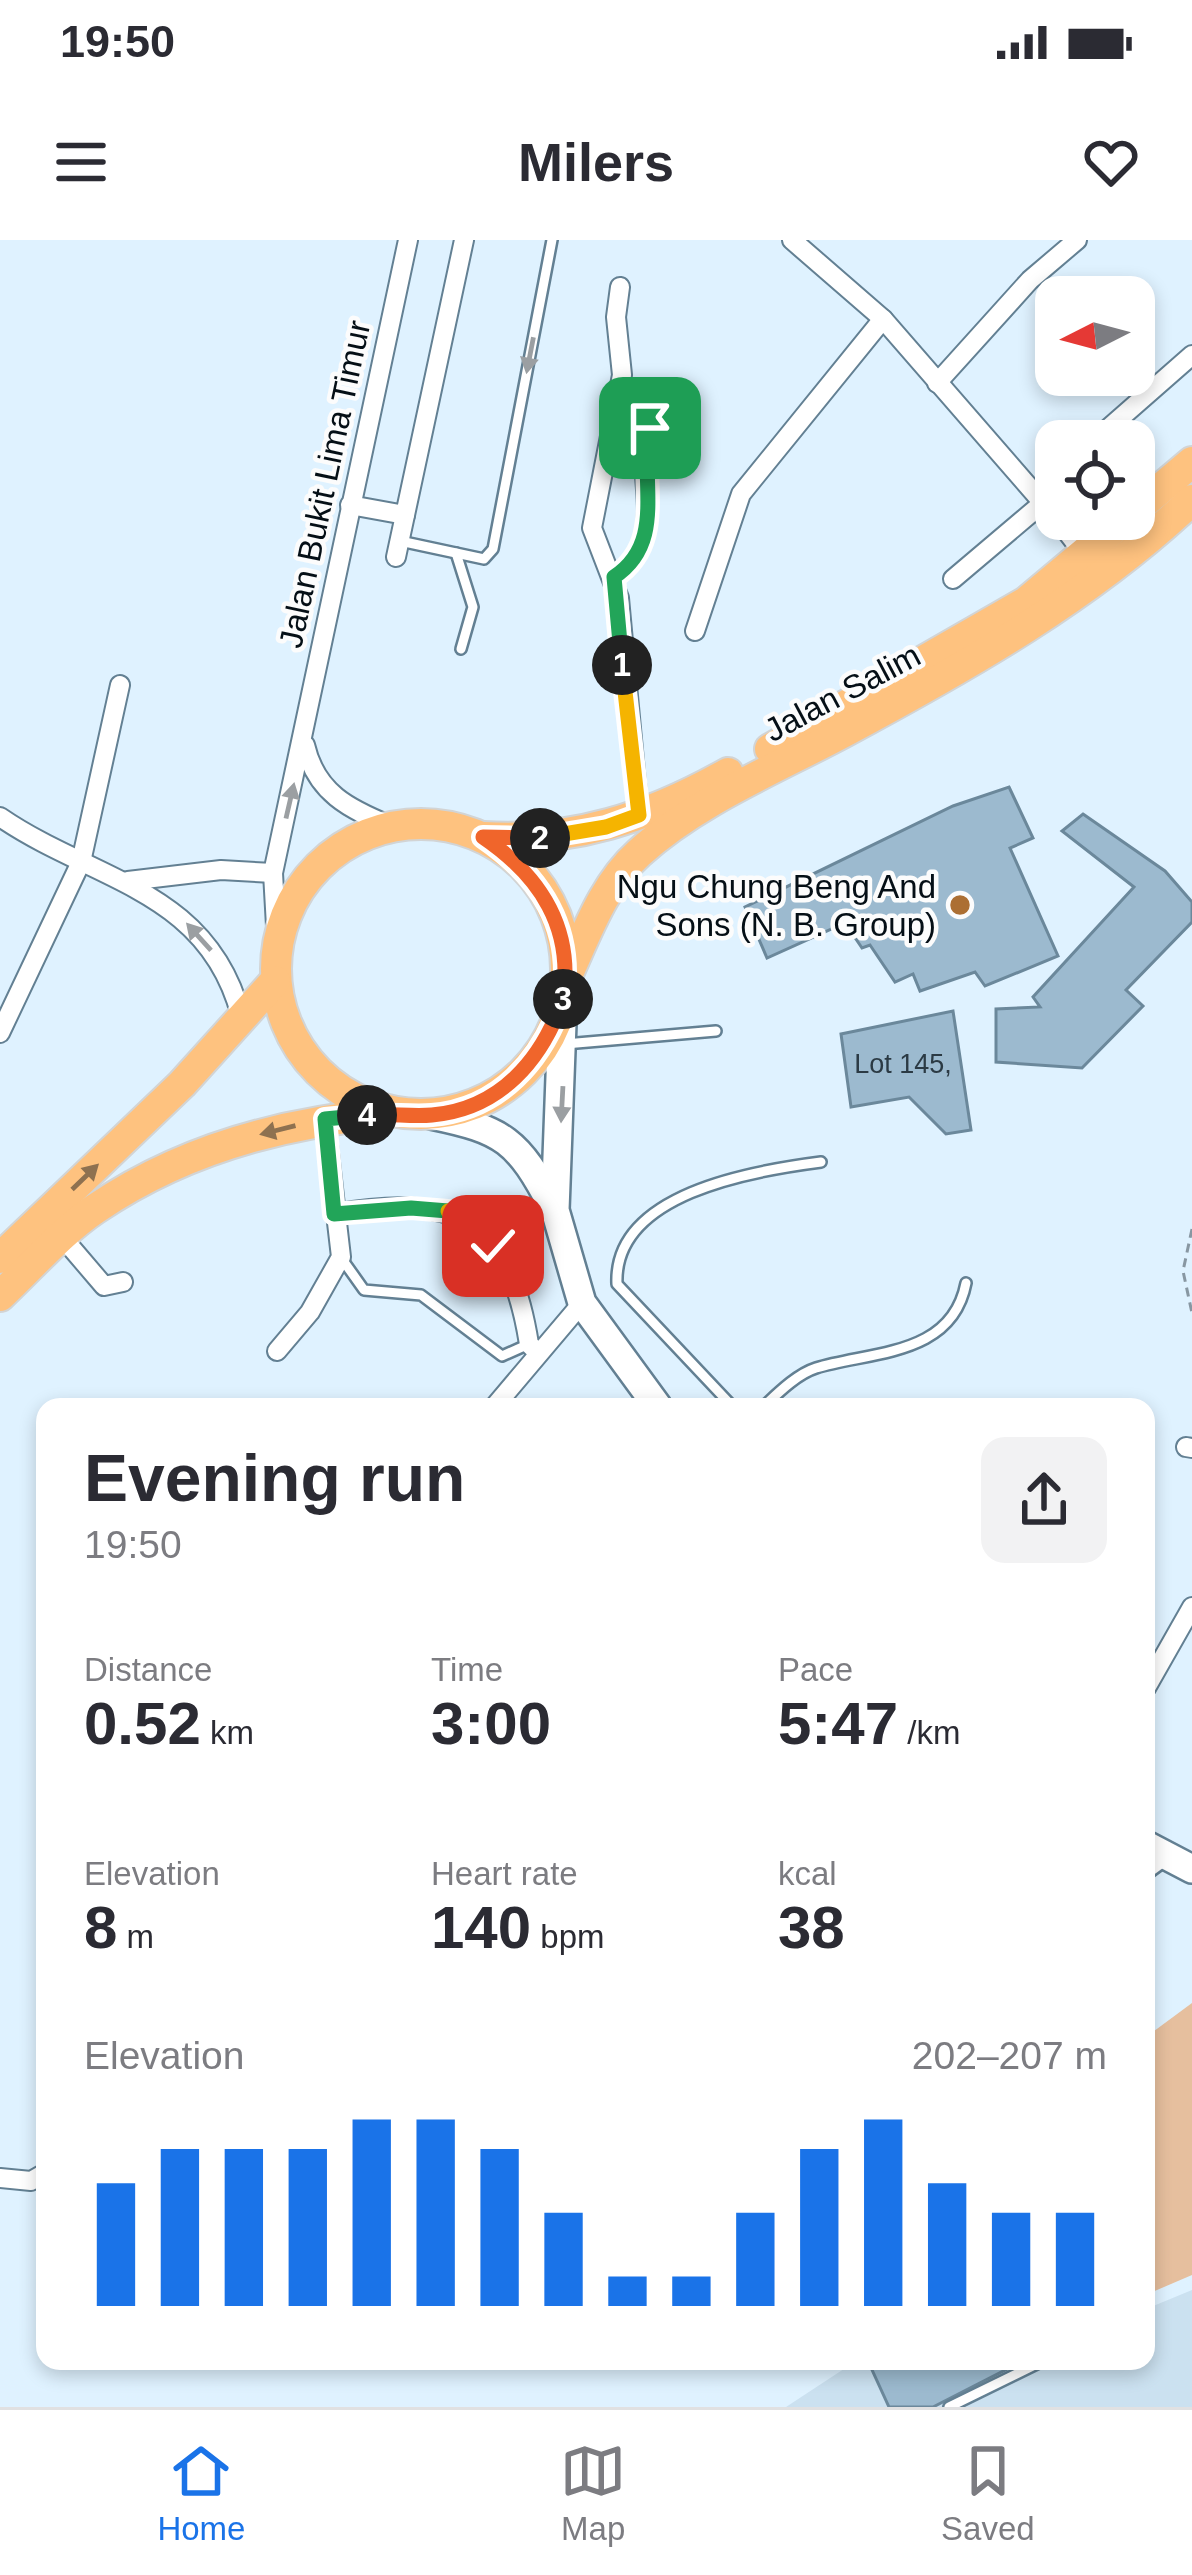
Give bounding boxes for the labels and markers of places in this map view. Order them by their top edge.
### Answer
pin [599,377,701,479]
pin: 1 [592,635,652,695]
pin: 2 [510,808,570,868]
place label: Ngu Chung Beng And Sons (N. B. Group) [617,868,936,943]
marker: Ngu Chung Beng And Sons (N. B. Group) [947,892,973,918]
pin: 3 [533,969,593,1029]
pin: 4 [337,1085,397,1145]
pin [442,1195,544,1297]

